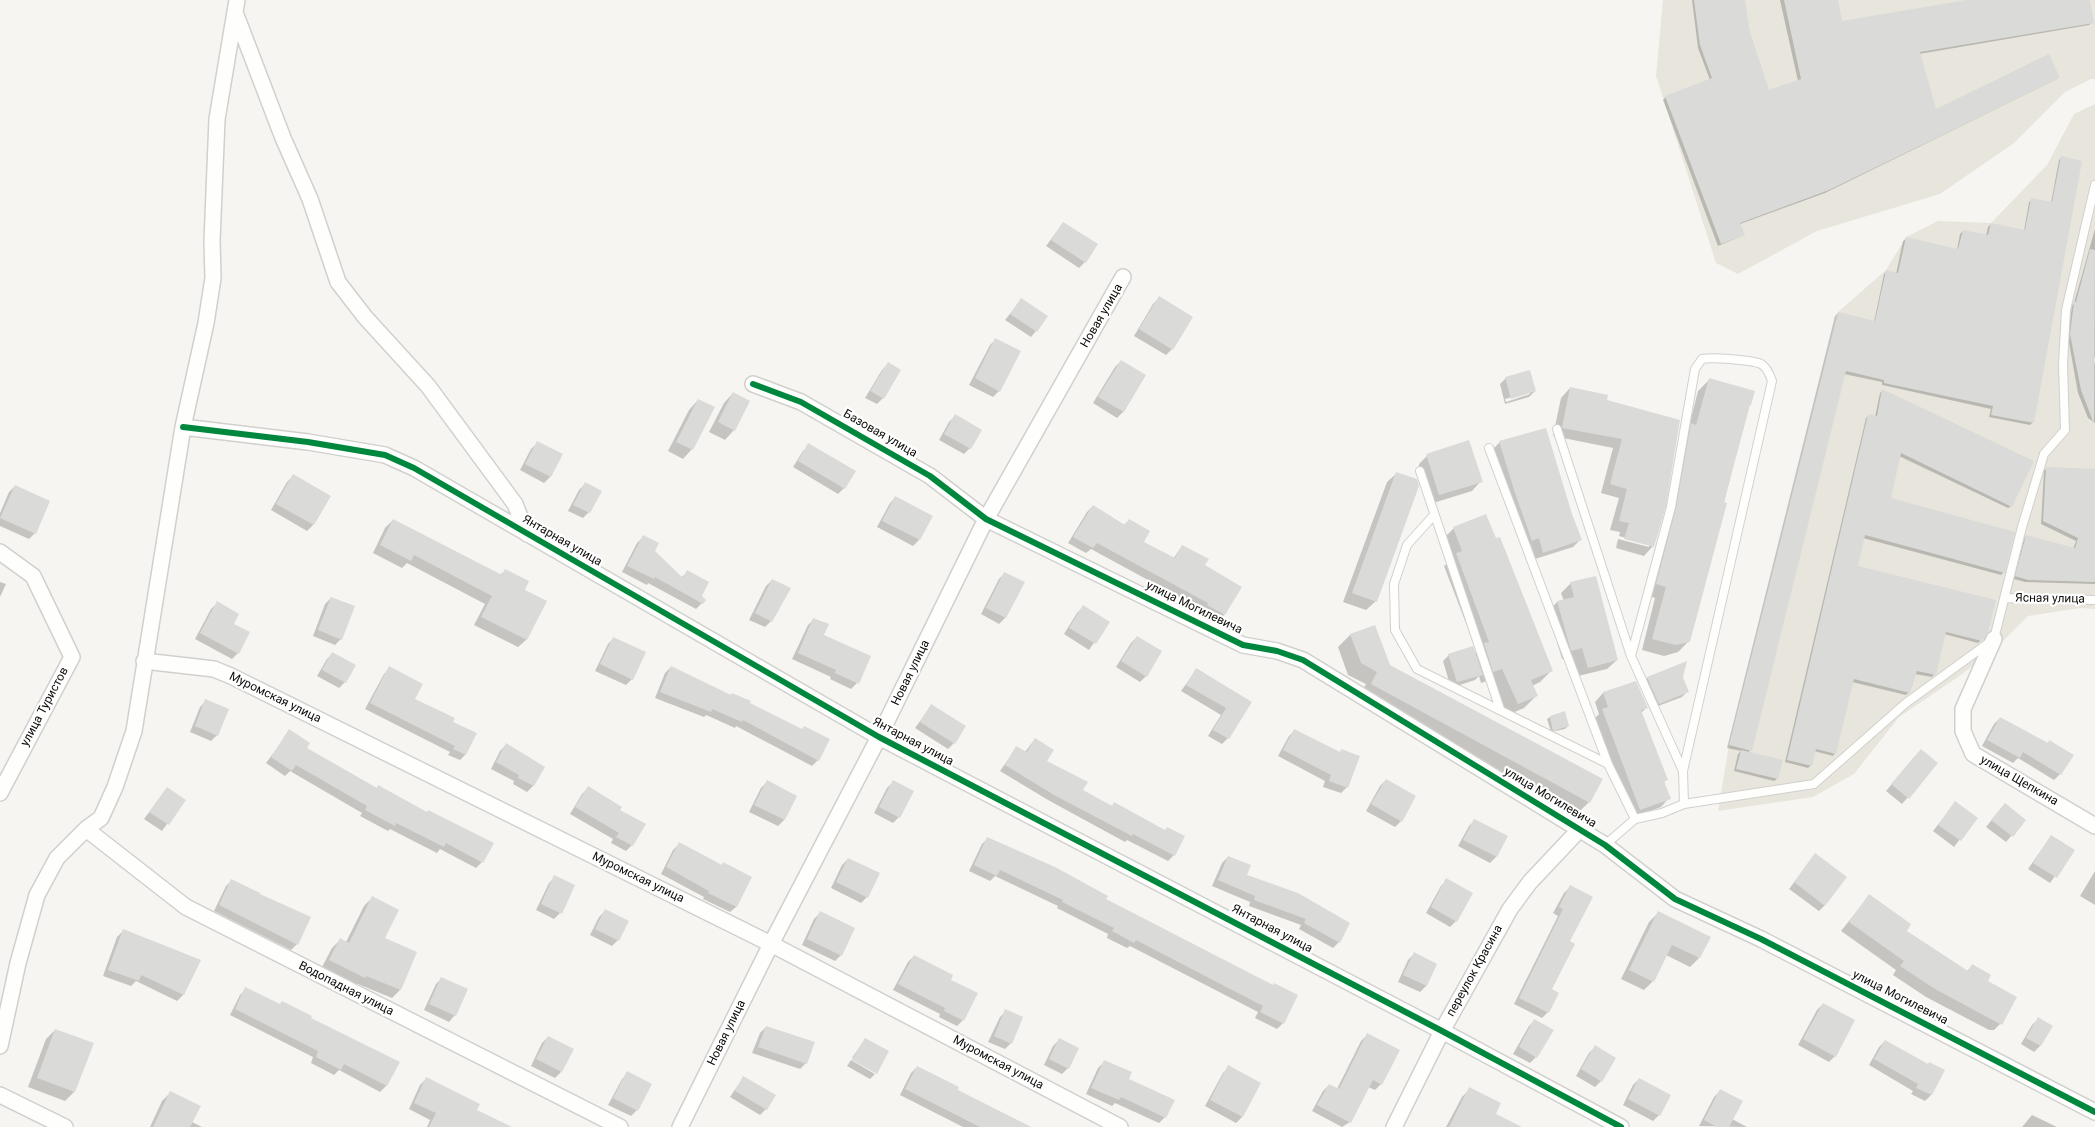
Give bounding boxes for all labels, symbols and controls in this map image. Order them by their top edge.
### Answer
street label: Новая улица [1078,282,1126,350]
street label: Базовая улица [840,407,920,461]
street label: Янтарная улица [520,512,604,570]
street label: улица Могилевича [1144,578,1244,638]
street label: Ясная улица [2015,591,2085,607]
street label: Новая улица [889,638,933,708]
street label: улица Туристов [18,665,72,749]
street label: Муромская улица [227,670,323,726]
street label: Янтарная улица [870,715,956,769]
street label: улица Щепкина [1977,753,2061,809]
street label: улица Могилевича [1501,765,1599,831]
street label: Муромская улица [590,850,686,906]
street label: Янтарная улица [1229,902,1315,956]
street label: переулок Красина [1444,923,1506,1019]
street label: Водопадная улица [296,959,396,1019]
street label: улица Могилевича [1850,968,1950,1028]
street label: Новая улица [705,998,749,1068]
street label: Муромская улица [950,1033,1046,1093]

